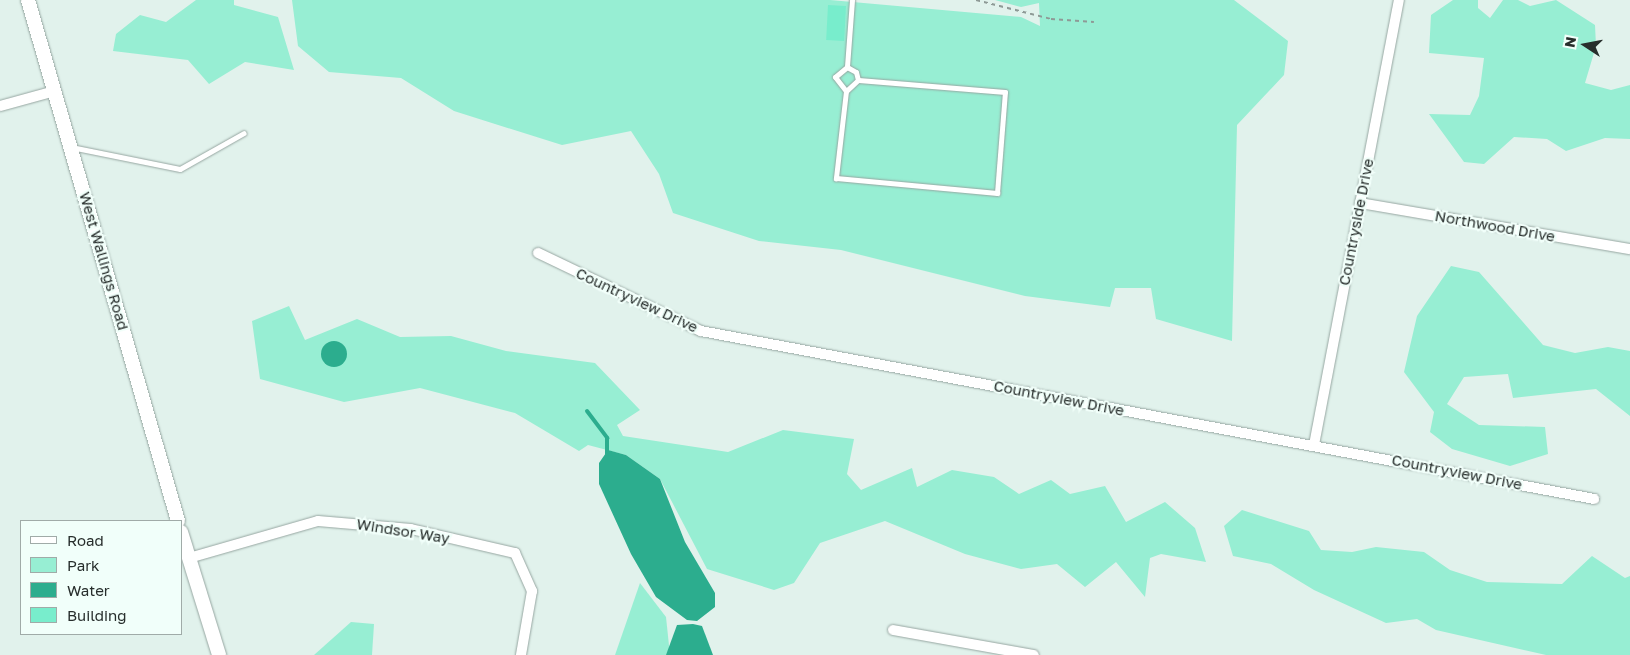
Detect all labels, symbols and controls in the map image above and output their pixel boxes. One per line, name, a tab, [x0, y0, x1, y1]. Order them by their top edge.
north arrow	[1560, 20, 1610, 70]
text: N	[1560, 35, 1579, 49]
street label: Countryside Drive	[1335, 157, 1377, 287]
street label: West Wallings Road	[76, 190, 132, 332]
street label: Northwood Drive	[1433, 207, 1557, 245]
street label: Countryview Drive	[573, 264, 701, 336]
street label: Countryview Drive	[992, 377, 1126, 419]
street label: Countryview Drive	[1390, 451, 1524, 493]
street label: Windsor Way	[355, 515, 451, 547]
legend	[20, 520, 182, 635]
text: Road	[67, 531, 104, 549]
text: Park	[67, 556, 99, 574]
text: Water	[67, 581, 110, 599]
text: Building	[67, 606, 127, 624]

